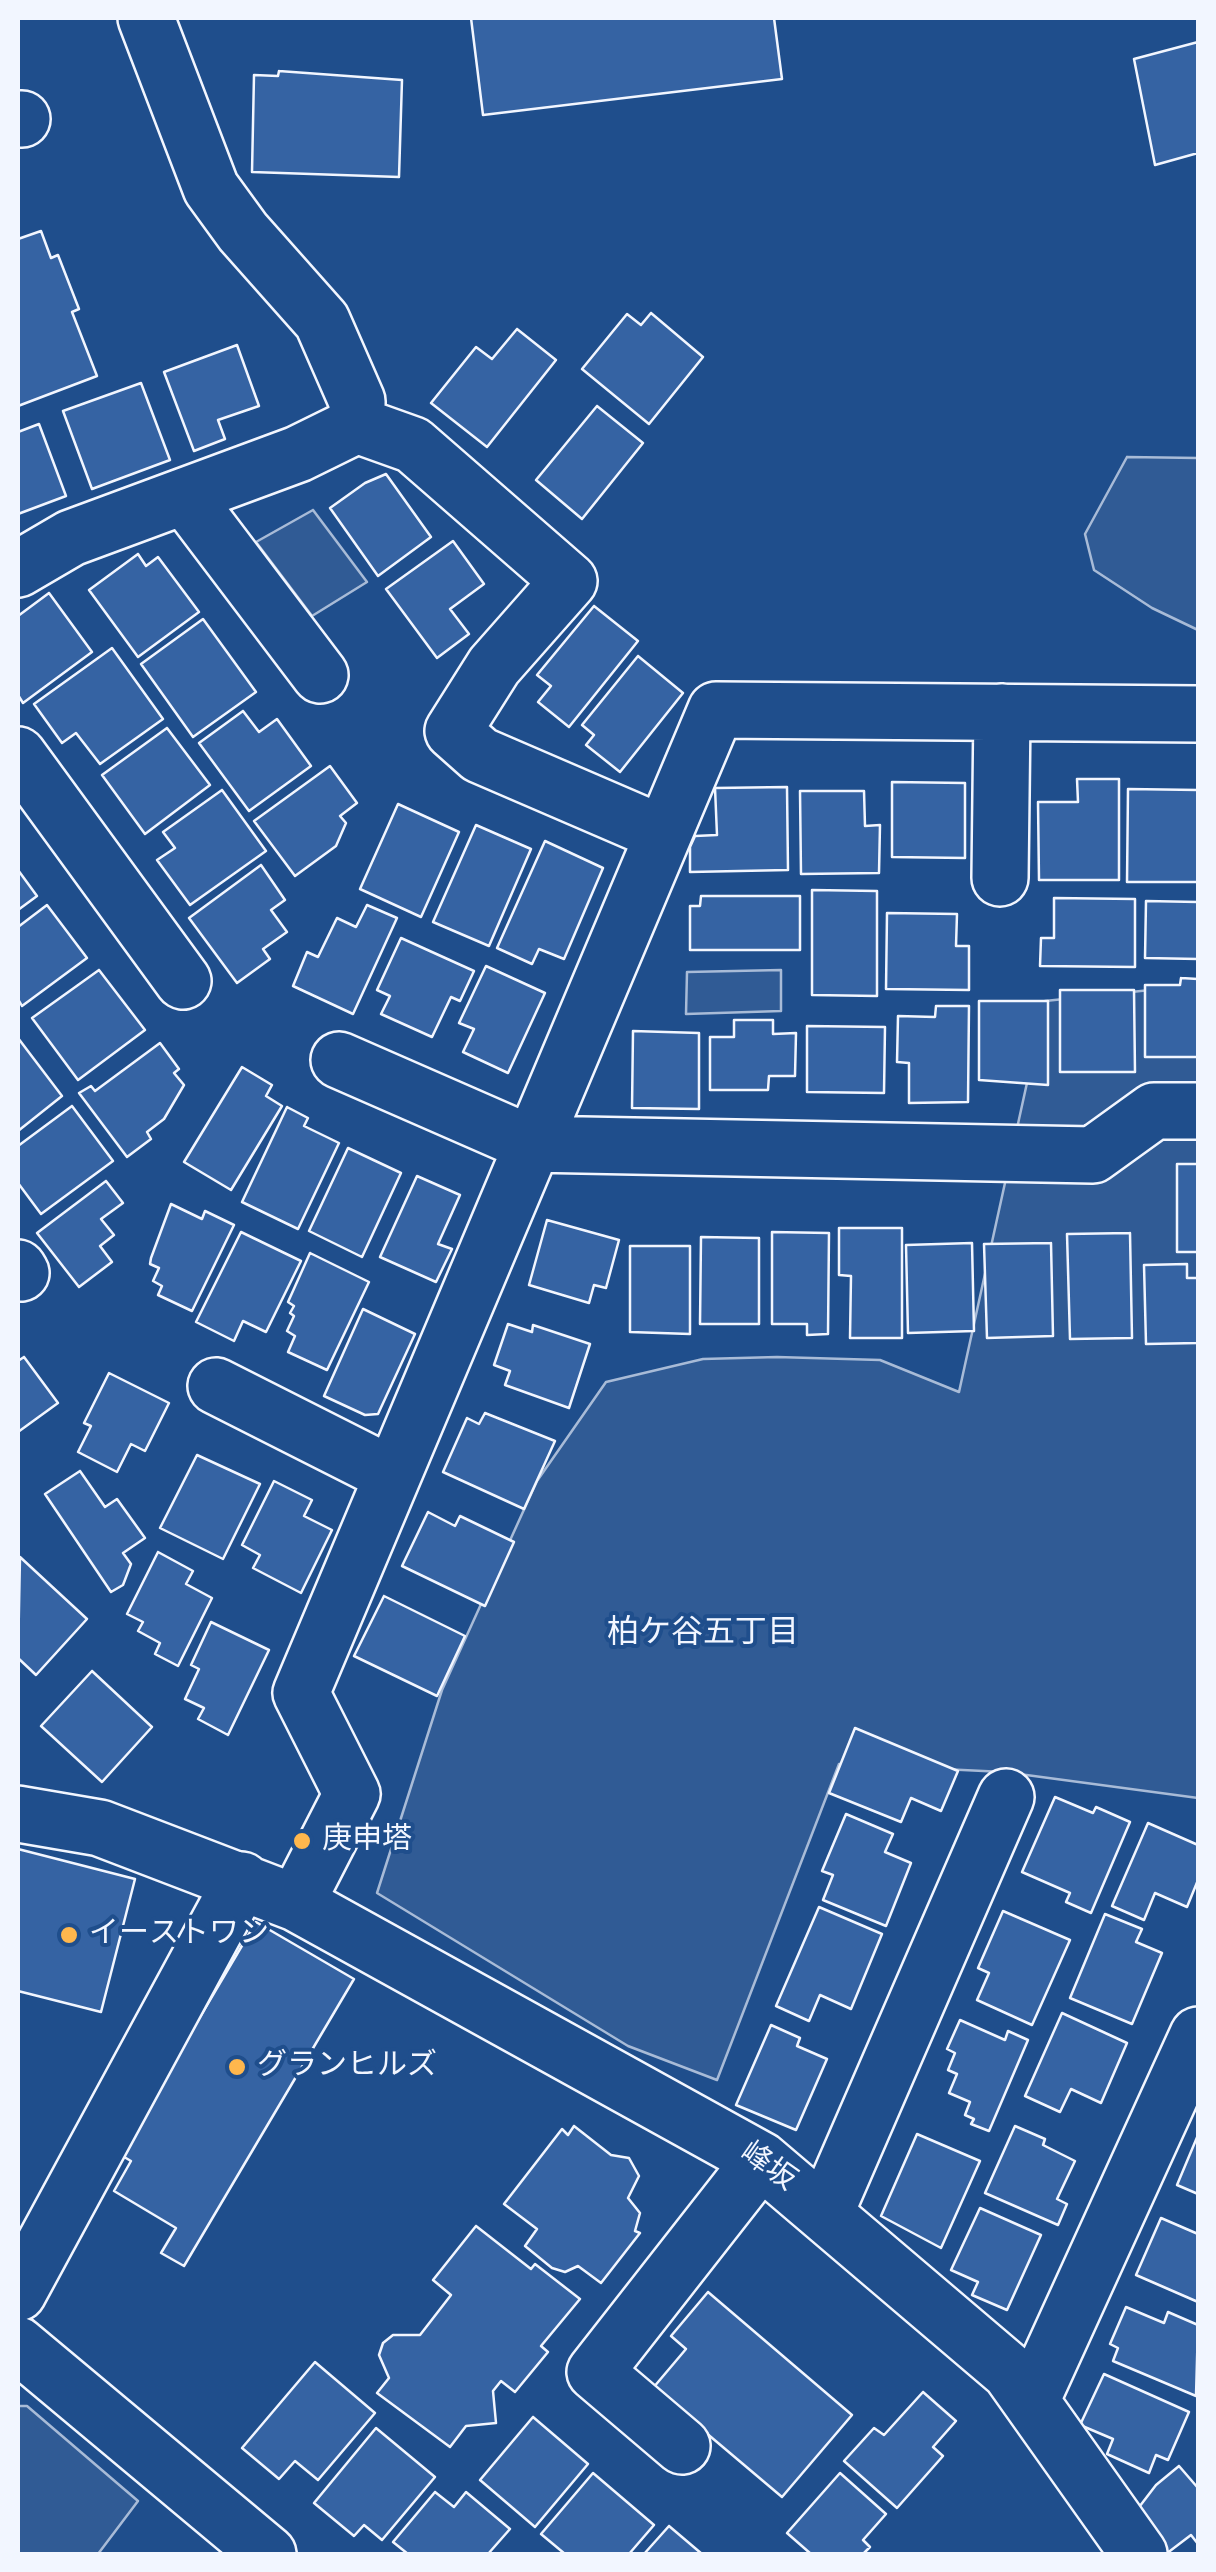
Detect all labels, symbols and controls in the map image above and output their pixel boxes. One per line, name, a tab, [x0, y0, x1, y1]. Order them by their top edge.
district label: 柏ケ谷五丁目	[607, 1616, 799, 1654]
place label: 庚申塔	[322, 1823, 412, 1859]
marker: 庚申塔	[291, 1830, 313, 1852]
place label: イーストワン	[89, 1917, 269, 1953]
marker: イーストワン	[58, 1924, 80, 1946]
place label: グランヒルズ	[257, 2049, 437, 2085]
marker: グランヒルズ	[226, 2056, 248, 2078]
street label: 峰坂	[732, 2136, 802, 2200]

